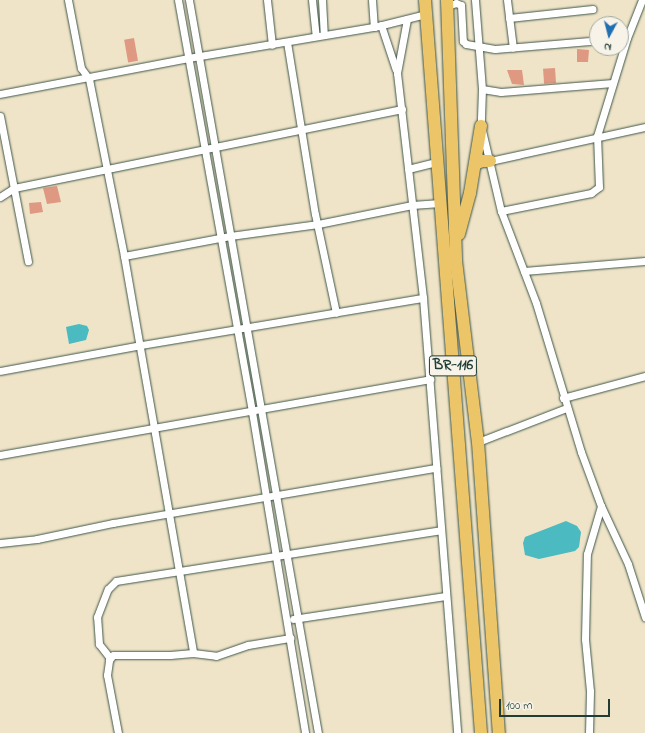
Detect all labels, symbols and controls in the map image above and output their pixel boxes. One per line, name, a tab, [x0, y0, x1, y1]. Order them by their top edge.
north arrow	[589, 16, 629, 56]
text: N	[603, 39, 612, 55]
road number: BR-116	[428, 353, 478, 379]
scale bar	[501, 691, 612, 717]
text: 100 m	[506, 697, 533, 715]

